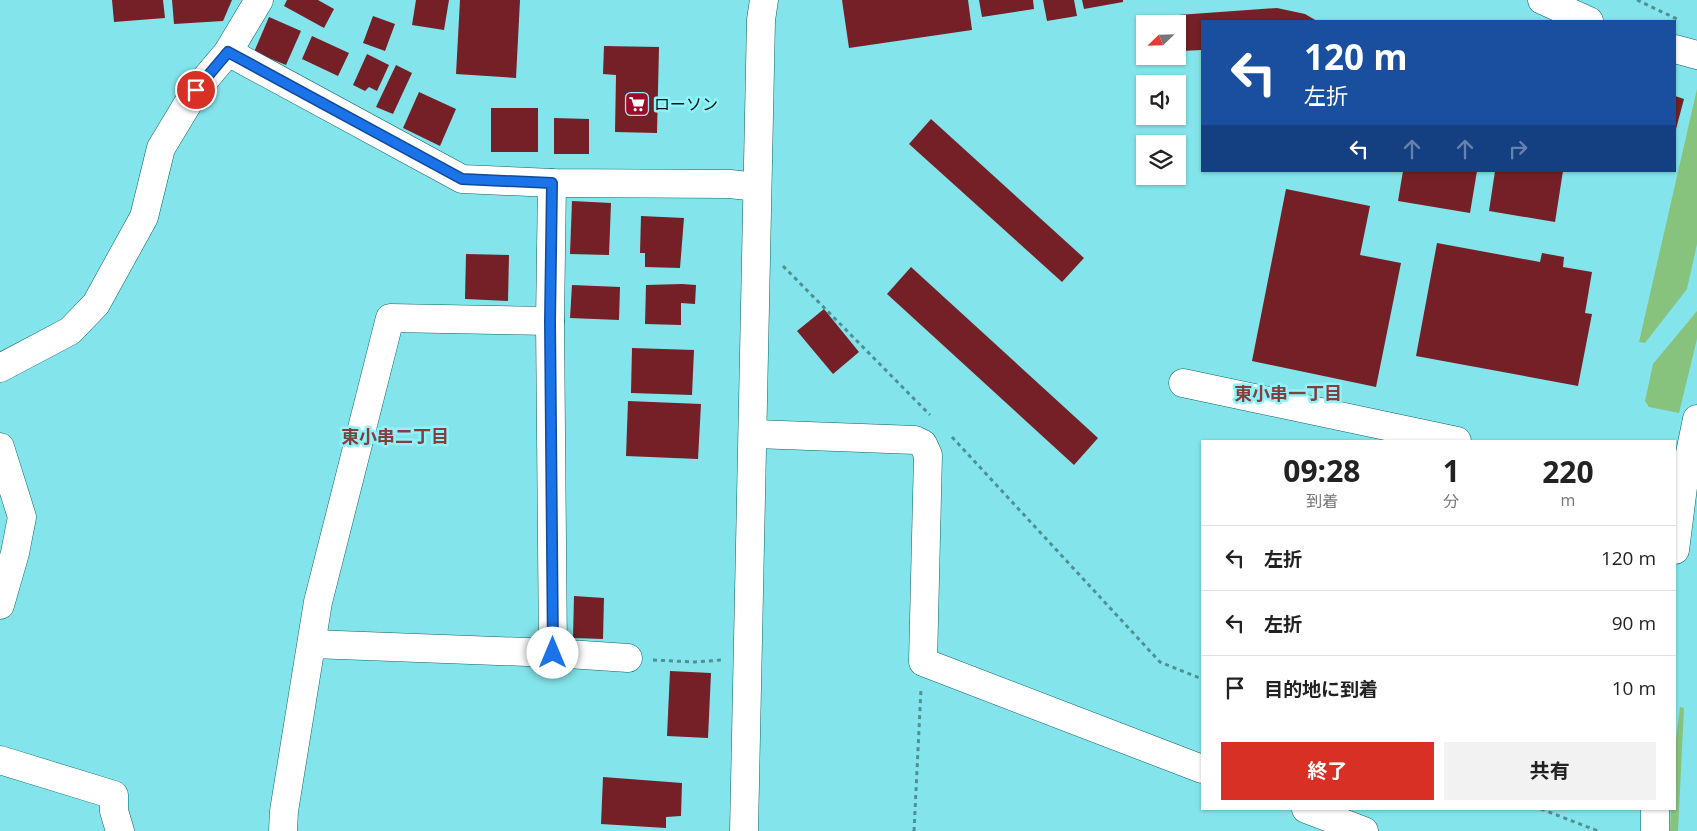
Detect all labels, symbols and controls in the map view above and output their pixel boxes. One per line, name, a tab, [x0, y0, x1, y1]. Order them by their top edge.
north arrow	[1136, 15, 1186, 65]
map controls	[1136, 15, 1186, 185]
text: 120 m	[1304, 33, 1408, 80]
icon: left	[1221, 40, 1286, 105]
pin	[175, 69, 217, 111]
button: sound	[1136, 75, 1186, 125]
icon: arrive	[182, 76, 210, 104]
text: 左折	[1304, 80, 1348, 110]
supermarket icon: ローソン	[624, 91, 650, 117]
place label: ローソン	[654, 93, 718, 115]
button: layers	[1136, 135, 1186, 185]
icon: left	[1345, 135, 1373, 163]
icon: ahead	[1398, 135, 1426, 163]
icon: ahead	[1451, 135, 1479, 163]
icon: right	[1504, 135, 1532, 163]
district label: 東小串一丁目	[1234, 381, 1342, 405]
district label: 東小串二丁目	[341, 424, 449, 448]
text: 09:28	[1283, 450, 1360, 491]
text: 1	[1443, 450, 1460, 491]
text: 220	[1542, 451, 1594, 492]
text: m	[1561, 489, 1575, 511]
text: 到着	[1306, 490, 1338, 512]
text: 分	[1443, 490, 1459, 512]
icon: left	[1221, 544, 1249, 572]
text: 120 m	[1601, 545, 1656, 571]
text: 左折	[1264, 546, 1302, 572]
icon: left	[1221, 609, 1249, 637]
text: 90 m	[1612, 610, 1656, 636]
text: 左折	[1264, 611, 1302, 637]
position arrow	[526, 626, 578, 678]
icon: arrive	[1221, 674, 1249, 702]
text: 10 m	[1612, 675, 1656, 701]
text: 目的地に到着	[1264, 676, 1378, 702]
button: 終了	[1221, 742, 1434, 800]
button: 共有	[1444, 742, 1656, 800]

